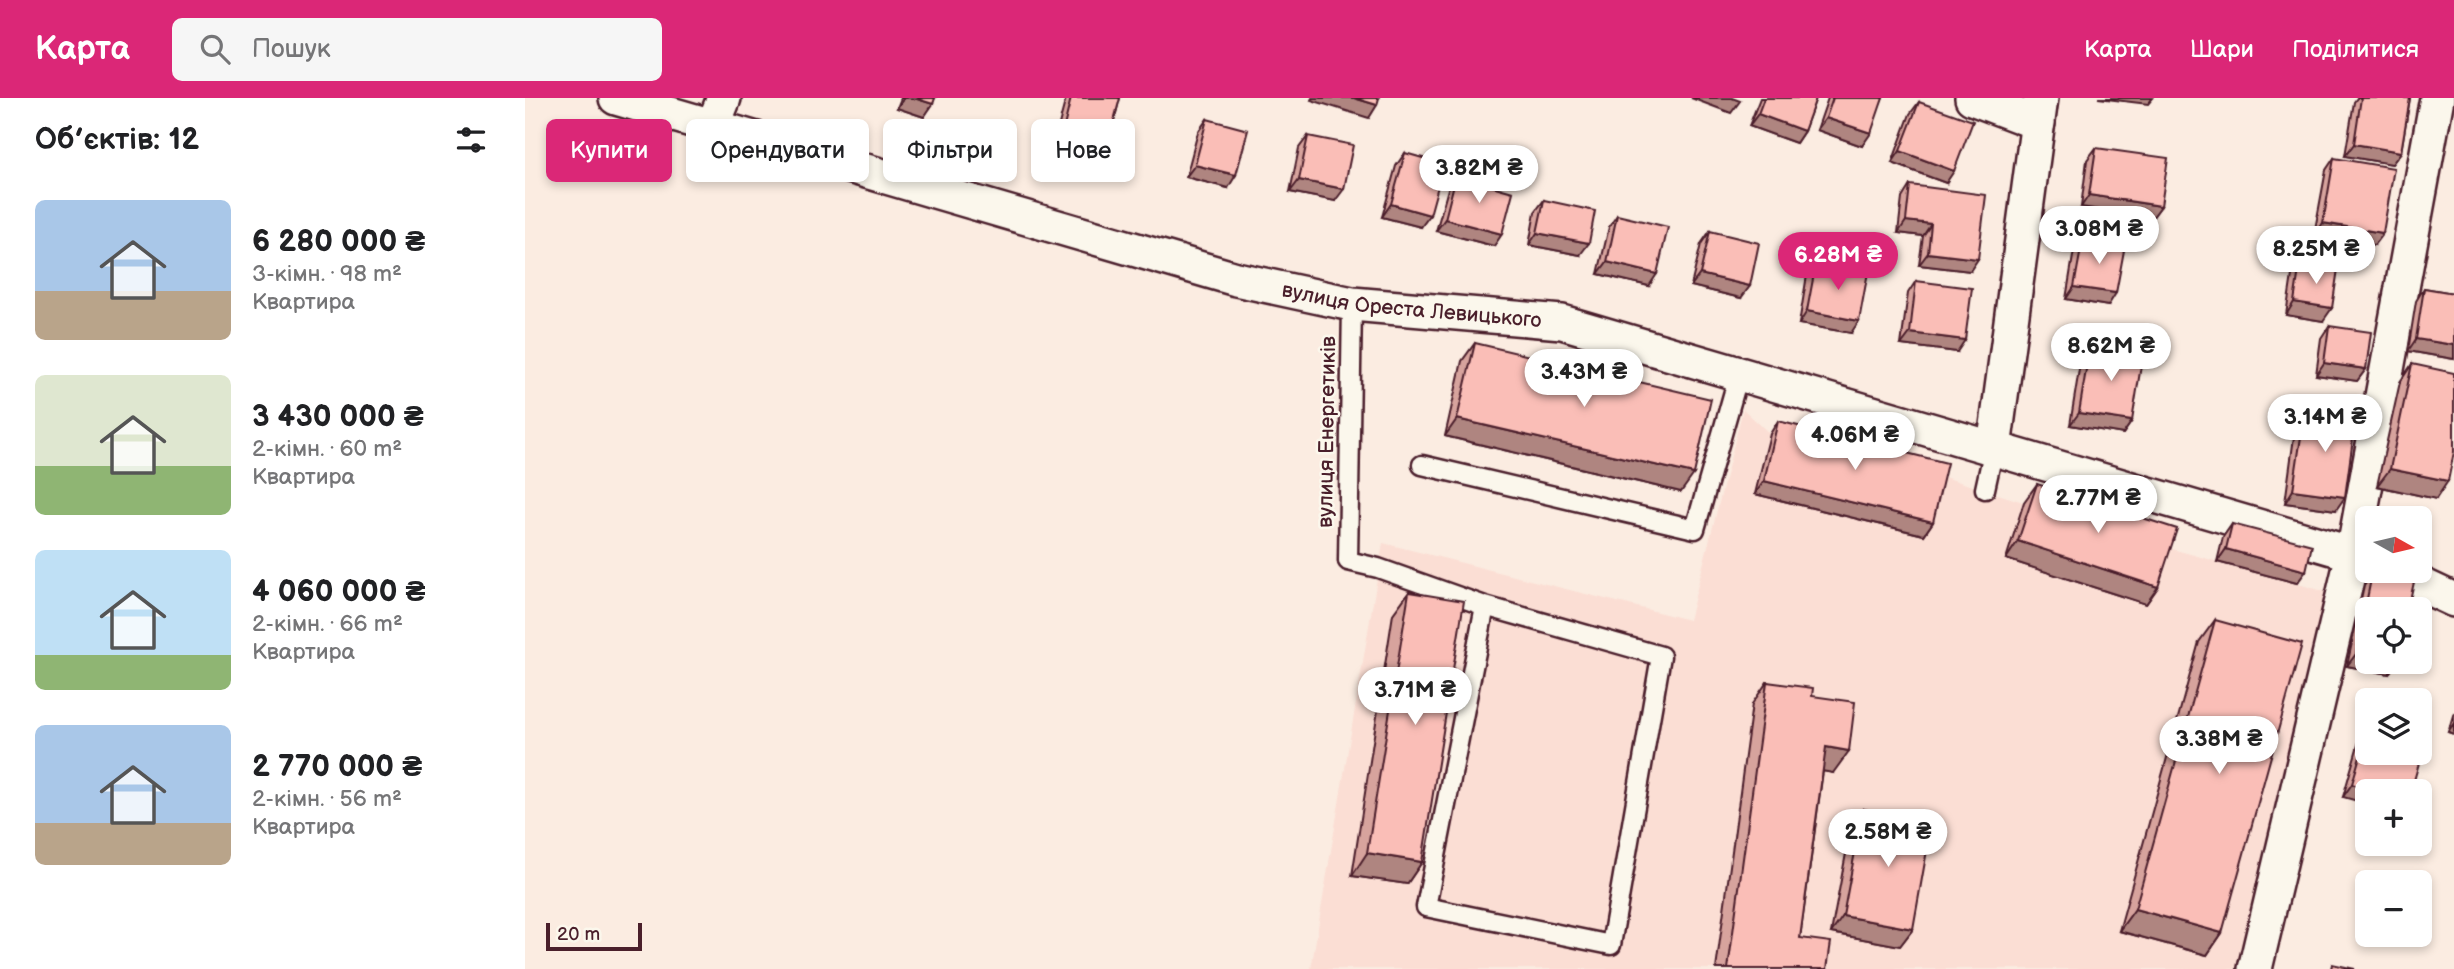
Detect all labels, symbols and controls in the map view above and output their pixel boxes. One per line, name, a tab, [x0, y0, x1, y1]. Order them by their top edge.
search box	[172, 18, 662, 81]
text: Карта	[35, 29, 130, 69]
icon: search	[196, 30, 234, 68]
text: Пошук	[252, 34, 331, 65]
text: Карта	[2084, 35, 2152, 64]
text: Шари	[2190, 35, 2254, 64]
text: Поділитися	[2292, 35, 2419, 64]
chip: Купити	[546, 119, 672, 182]
chip: Орендувати	[686, 119, 869, 182]
chip: Фільтри	[883, 119, 1017, 182]
chip: Нове	[1031, 119, 1135, 182]
icon: filters	[452, 121, 490, 159]
text: Об’єктів: 12	[35, 122, 199, 158]
pin: 3.82M ₴	[1414, 146, 1544, 205]
text: 3.82M ₴	[1435, 154, 1523, 182]
pin: 3.08M ₴	[2034, 206, 2164, 266]
text: 3.08M ₴	[2055, 215, 2143, 243]
text: 6 280 000 ₴	[252, 224, 425, 260]
pin: 8.25M ₴	[2251, 226, 2381, 286]
icon: home	[91, 228, 175, 312]
pin: 6.28M ₴	[1773, 232, 1903, 292]
text: 8.25M ₴	[2272, 235, 2360, 263]
text: 6.28M ₴	[1794, 241, 1882, 269]
text: 3-кімн. · 98 m²	[252, 260, 402, 288]
street label: вулиця Ореста Левицького	[1280, 277, 1543, 333]
text: Квартира	[252, 288, 355, 316]
pin: 8.62M ₴	[2046, 324, 2176, 383]
text: 8.62M ₴	[2067, 332, 2155, 360]
street label: вулиця Енергетиків	[1313, 336, 1341, 528]
pin: 3.43M ₴	[1519, 350, 1649, 409]
text: 3.43M ₴	[1541, 358, 1627, 386]
pin: 3.14M ₴	[2260, 394, 2390, 454]
text: 3 430 000 ₴	[252, 399, 424, 435]
icon: home	[91, 403, 175, 487]
text: 3.14M ₴	[2283, 403, 2367, 431]
pin: 4.06M ₴	[1790, 412, 1920, 472]
text: 4.06M ₴	[1811, 421, 1899, 449]
text: 2-кімн. · 60 m²	[252, 435, 402, 463]
text: Квартира	[252, 463, 355, 491]
pin: 2.77M ₴	[2033, 476, 2163, 535]
text: 2.77M ₴	[2055, 484, 2141, 512]
north arrow	[2355, 506, 2433, 583]
map controls	[2355, 506, 2432, 947]
text: 4 060 000 ₴	[252, 574, 426, 610]
icon: home	[91, 578, 175, 662]
button: locate	[2355, 597, 2432, 674]
text: 2-кімн. · 66 m²	[252, 610, 403, 638]
text: Квартира	[252, 638, 355, 666]
pin: 3.71M ₴	[1350, 668, 1480, 727]
text: 3.71M ₴	[1374, 676, 1456, 704]
button: layers	[2355, 688, 2432, 765]
pin: 3.38M ₴	[2154, 716, 2284, 776]
text: 3.38M ₴	[2175, 725, 2263, 753]
text: 2 770 000 ₴	[252, 749, 422, 785]
icon: home	[91, 753, 175, 837]
button: +	[2355, 779, 2432, 856]
text: 2-кімн. · 56 m²	[252, 785, 402, 813]
pin: 2.58M ₴	[1823, 810, 1953, 869]
text: Квартира	[252, 813, 355, 841]
text: 2.58M ₴	[1844, 818, 1932, 846]
button: −	[2355, 870, 2432, 947]
scale bar	[546, 920, 642, 952]
text: 20 m	[557, 923, 600, 946]

